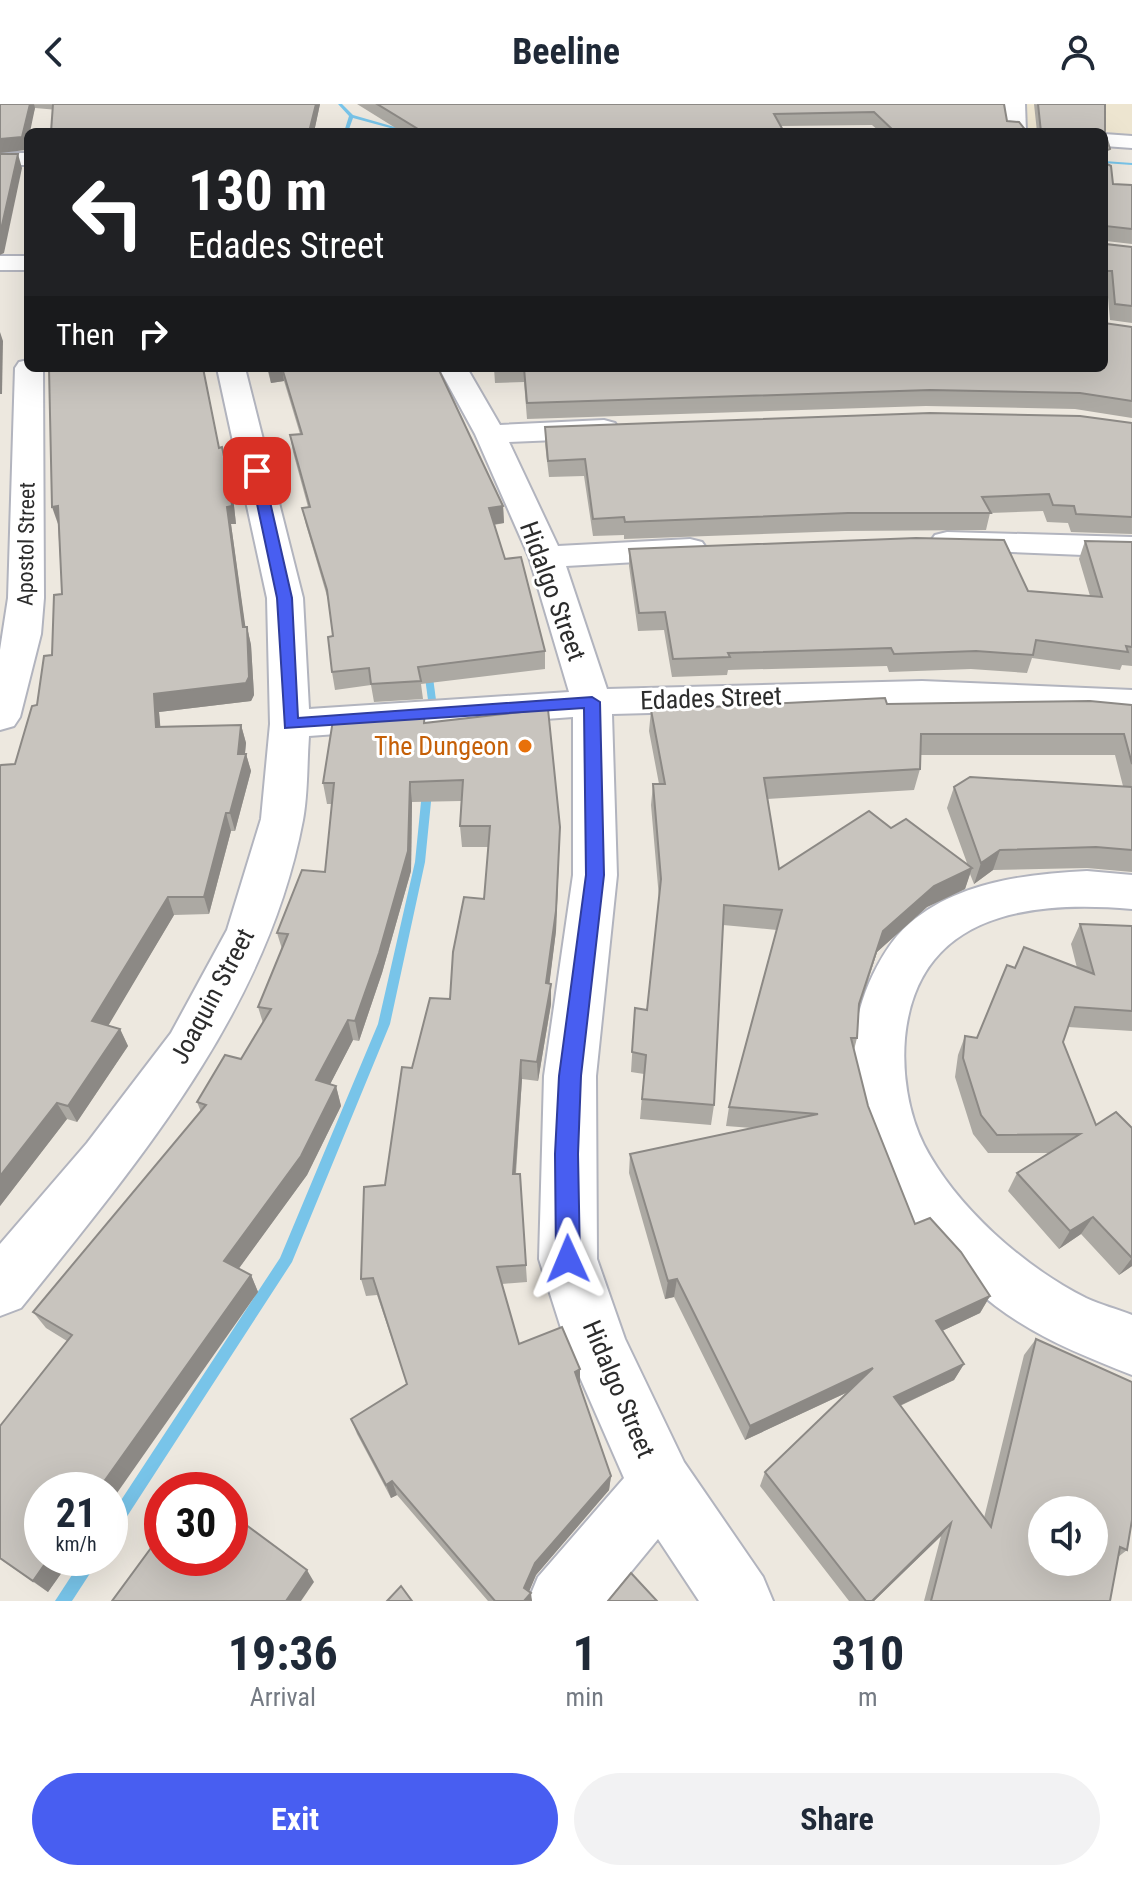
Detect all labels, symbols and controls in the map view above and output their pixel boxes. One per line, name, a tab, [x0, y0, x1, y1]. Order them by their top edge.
icon: back	[32, 30, 76, 74]
icon: person	[1056, 30, 1100, 74]
text: Beeline	[512, 31, 620, 73]
text: 130 m	[188, 158, 327, 224]
icon: left	[56, 160, 160, 264]
text: Edades Street	[188, 225, 384, 267]
icon: right	[131, 312, 175, 356]
text: Then	[56, 317, 115, 352]
pin	[223, 437, 291, 505]
icon: arrive	[235, 449, 279, 493]
street label: Apostol Street	[12, 482, 40, 606]
street label: Hidalgo Street	[514, 517, 592, 665]
street label: Edades Street	[640, 681, 782, 715]
place label: The Dungeon	[374, 731, 509, 761]
marker: The Dungeon	[516, 737, 534, 755]
street label: Joaquin Street	[164, 923, 260, 1069]
position arrow	[526, 1217, 610, 1301]
street label: Hidalgo Street	[577, 1316, 661, 1462]
speed limit sign: 30	[144, 1472, 248, 1576]
text: 21	[56, 1490, 96, 1537]
map controls	[1028, 1496, 1108, 1576]
button: sound	[1028, 1496, 1108, 1576]
text: km/h	[55, 1532, 97, 1556]
text: 19:36	[228, 1625, 338, 1682]
text: 1	[573, 1625, 597, 1682]
text: 310	[831, 1625, 904, 1682]
text: Arrival	[250, 1682, 316, 1712]
text: min	[566, 1682, 604, 1712]
text: m	[858, 1682, 878, 1712]
button: Exit	[32, 1773, 558, 1865]
button: Share	[574, 1773, 1100, 1865]

